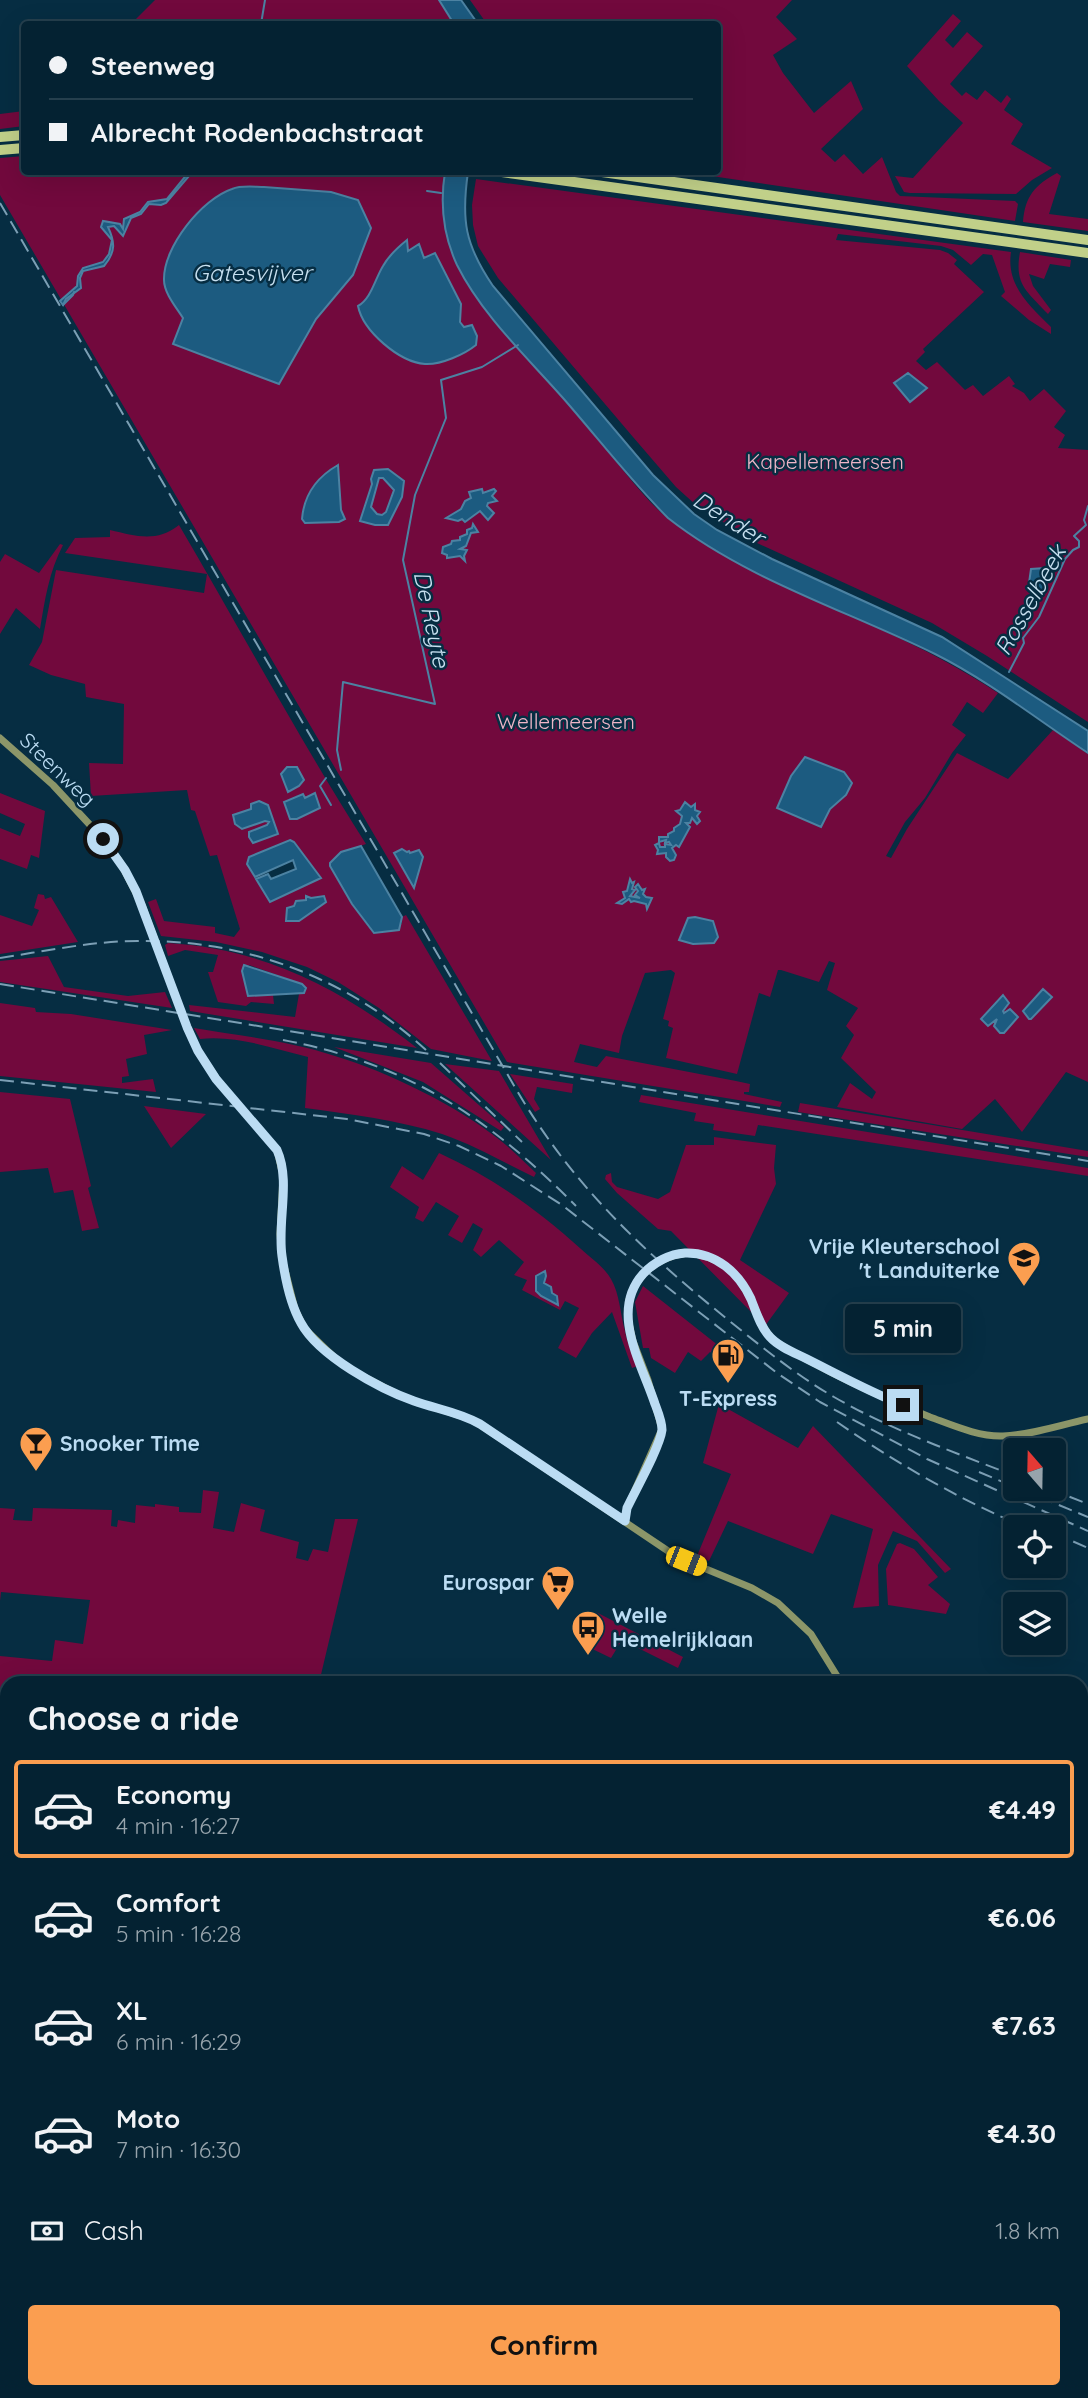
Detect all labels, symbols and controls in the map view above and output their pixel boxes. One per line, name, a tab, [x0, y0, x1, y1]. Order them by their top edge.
text: Steenweg	[91, 49, 215, 82]
text: Albrecht Rodenbachstraat	[91, 116, 424, 149]
water label: Gatesvijver	[193, 258, 315, 287]
park label: Kapellemeersen	[746, 448, 904, 474]
water label: Dender	[688, 485, 773, 553]
water label: Rosselbeek	[988, 538, 1073, 660]
water label: De Reyte	[408, 568, 457, 671]
park label: Wellemeersen	[497, 708, 635, 734]
street label: Steenweg	[15, 727, 101, 811]
route start	[87, 823, 119, 855]
place label: Vrije Kleuterschool 't Landuiterke	[809, 1233, 1000, 1283]
school or university icon: Vrije Kleuterschool 't Landuiterke	[1005, 1239, 1043, 1288]
callout: 5 min	[845, 1304, 961, 1352]
text: 5 min	[873, 1314, 933, 1343]
fuel station icon: T-Express	[709, 1336, 747, 1385]
place label: T-Express	[679, 1385, 777, 1411]
route end	[887, 1389, 919, 1421]
bar icon: Snooker Time	[17, 1424, 55, 1473]
place label: Snooker Time	[60, 1430, 200, 1456]
north arrow	[1003, 1438, 1066, 1502]
map controls	[1003, 1438, 1066, 1655]
button: locate	[1003, 1515, 1066, 1578]
car	[663, 1543, 710, 1579]
supermarket icon: Eurospar	[539, 1563, 577, 1612]
place label: Eurospar	[443, 1569, 534, 1595]
button: layers	[1003, 1592, 1066, 1655]
place label: Welle Hemelrijklaan	[612, 1602, 753, 1652]
bus stop icon: Welle Hemelrijklaan	[569, 1608, 607, 1657]
text: Choose a ride	[28, 1698, 240, 1738]
icon: car	[32, 1778, 95, 1841]
text: Economy	[116, 1778, 231, 1811]
text: €4.49	[989, 1793, 1056, 1826]
text: 4 min · 16:27	[116, 1811, 240, 1840]
icon: car	[32, 1886, 95, 1949]
text: Comfort	[116, 1886, 221, 1919]
text: €6.06	[989, 1901, 1056, 1934]
text: 5 min · 16:28	[116, 1919, 241, 1948]
icon: car	[32, 1994, 95, 2057]
text: XL	[116, 1994, 148, 2027]
text: €7.63	[992, 2009, 1056, 2042]
text: 6 min · 16:29	[116, 2027, 242, 2056]
icon: car	[32, 2102, 95, 2165]
text: Moto	[116, 2102, 180, 2135]
text: €4.30	[988, 2117, 1056, 2150]
text: 7 min · 16:30	[116, 2135, 241, 2164]
icon: cash	[28, 2212, 66, 2250]
text: Cash	[84, 2214, 144, 2247]
text: 1.8 km	[995, 2216, 1060, 2245]
button: Confirm	[28, 2305, 1060, 2385]

